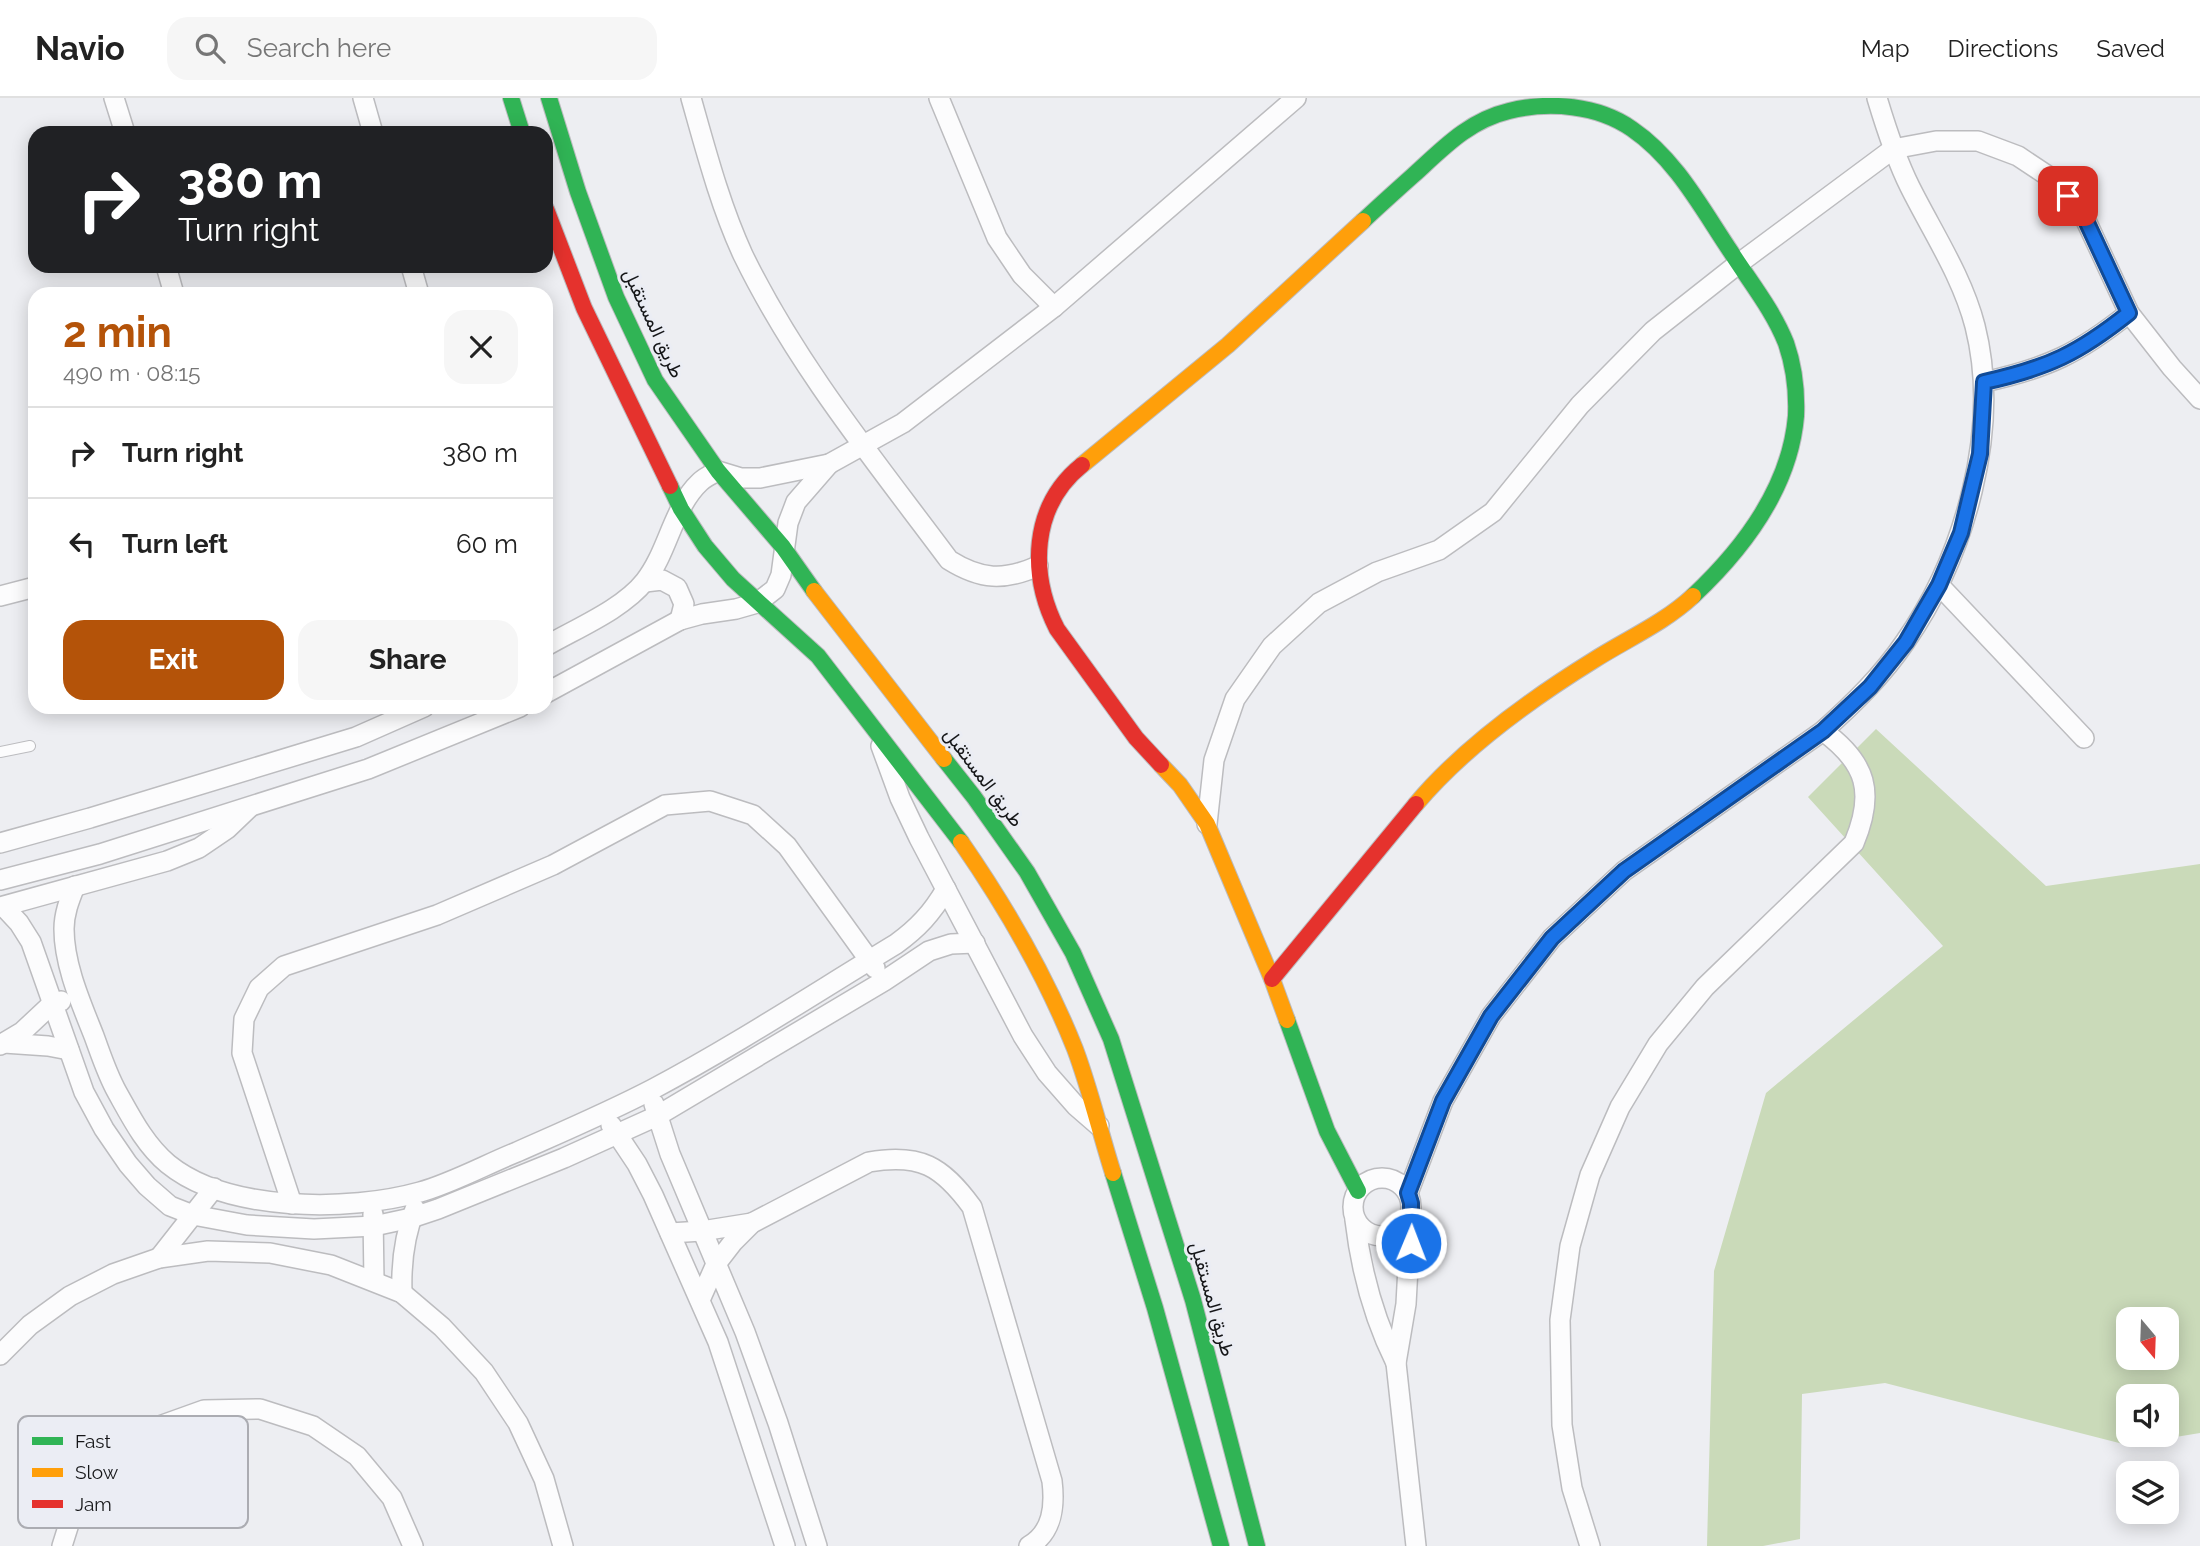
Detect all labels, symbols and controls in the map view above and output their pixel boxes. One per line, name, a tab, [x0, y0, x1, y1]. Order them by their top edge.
search box	[167, 17, 657, 80]
text: Navio	[35, 29, 125, 68]
icon: search	[191, 29, 229, 67]
text: Search here	[247, 33, 391, 63]
text: Map	[1861, 34, 1910, 63]
text: Directions	[1948, 34, 2058, 63]
text: Saved	[2096, 34, 2165, 63]
text: 380 m	[178, 152, 322, 209]
icon: right	[63, 154, 154, 245]
pin	[2038, 166, 2098, 226]
icon: arrive	[2049, 177, 2087, 215]
text: Turn right	[178, 211, 319, 248]
street label: طريق المستقبل	[618, 265, 689, 382]
text: 2 min	[63, 308, 172, 357]
button: close	[444, 310, 518, 384]
text: 490 m · 08:15	[63, 359, 201, 386]
icon: right	[63, 434, 101, 472]
text: Turn right	[122, 438, 243, 468]
text: 380 m	[442, 438, 518, 468]
icon: left	[63, 525, 101, 563]
text: Turn left	[122, 529, 228, 559]
text: 60 m	[456, 529, 518, 559]
button: Exit	[63, 620, 284, 700]
button: Share	[298, 620, 518, 700]
street label: طريق المستقبل	[939, 723, 1028, 831]
position arrow	[1374, 1206, 1448, 1280]
street label: طريق المستقبل	[1185, 1239, 1240, 1359]
north arrow	[2116, 1307, 2179, 1370]
map controls	[2116, 1307, 2179, 1524]
button: sound	[2116, 1384, 2179, 1447]
legend	[18, 1416, 248, 1528]
text: Fast	[75, 1430, 111, 1452]
text: Slow	[75, 1461, 119, 1483]
button: layers	[2116, 1461, 2179, 1524]
text: Jam	[75, 1493, 112, 1515]

